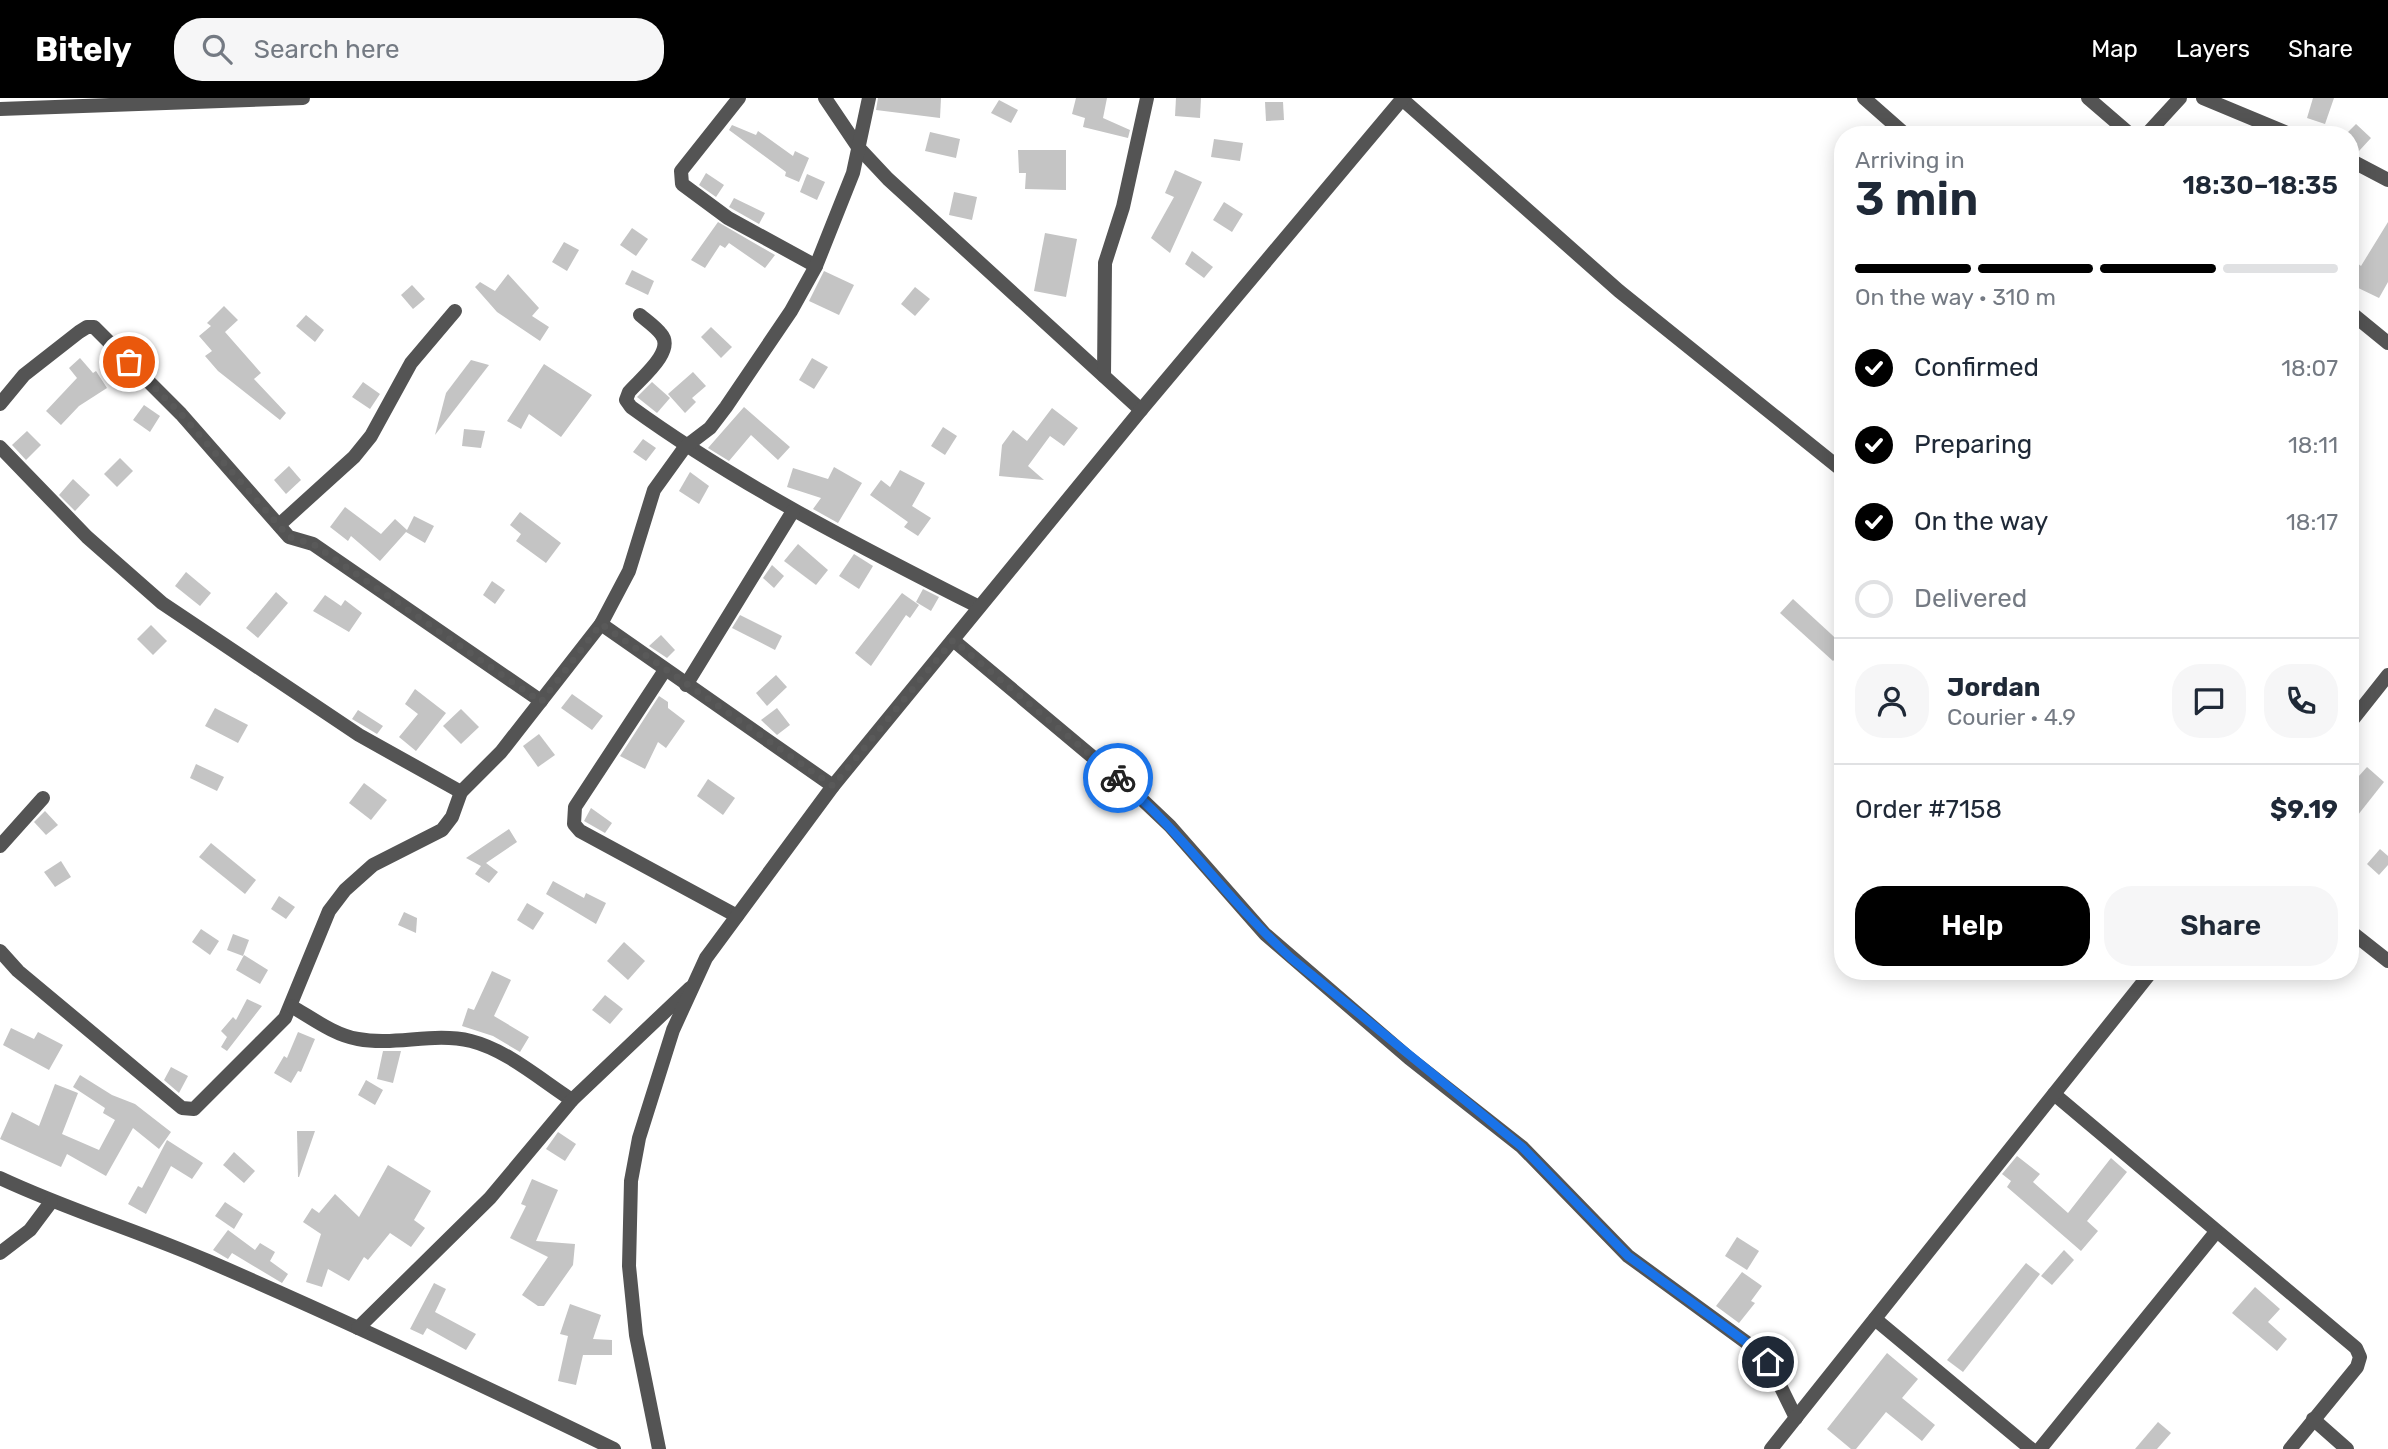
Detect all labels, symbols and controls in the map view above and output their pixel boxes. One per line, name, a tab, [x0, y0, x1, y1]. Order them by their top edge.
search box	[174, 18, 664, 81]
text: Bitely	[35, 30, 132, 69]
icon: search	[198, 30, 236, 68]
text: Search here	[254, 34, 400, 65]
text: Map	[2091, 35, 2138, 63]
text: Layers	[2176, 35, 2250, 63]
text: Share	[2288, 35, 2353, 63]
text: Arriving in	[1855, 146, 1965, 174]
text: 18:30–18:35	[2182, 170, 2338, 201]
text: 3 min	[1855, 172, 1978, 227]
text: On the way · 310 m	[1855, 283, 2056, 311]
pin	[99, 332, 159, 392]
icon: bag	[110, 343, 148, 381]
icon: check	[1855, 349, 1893, 387]
text: Confirmed	[1914, 352, 2039, 383]
text: 18:07	[2281, 354, 2338, 382]
icon: check	[1855, 426, 1893, 464]
text: Preparing	[1914, 429, 2032, 460]
text: 18:11	[2288, 431, 2338, 459]
icon: check	[1855, 503, 1893, 541]
text: On the way	[1914, 506, 2048, 537]
text: 18:17	[2286, 508, 2338, 536]
text: Delivered	[1914, 583, 2027, 614]
button: person	[1855, 664, 1929, 738]
button: chat	[2172, 664, 2246, 738]
button: phone	[2264, 664, 2338, 738]
text: Jordan	[1947, 672, 2040, 703]
text: Courier · 4.9	[1947, 703, 2076, 731]
courier	[1083, 743, 1153, 813]
icon: bike	[1099, 759, 1137, 797]
text: Order #7158	[1855, 794, 2002, 825]
text: $9.19	[2270, 794, 2338, 825]
button: Help	[1855, 886, 2090, 966]
button: Share	[2104, 886, 2338, 966]
pin	[1738, 1332, 1798, 1392]
icon: home	[1749, 1343, 1787, 1381]

